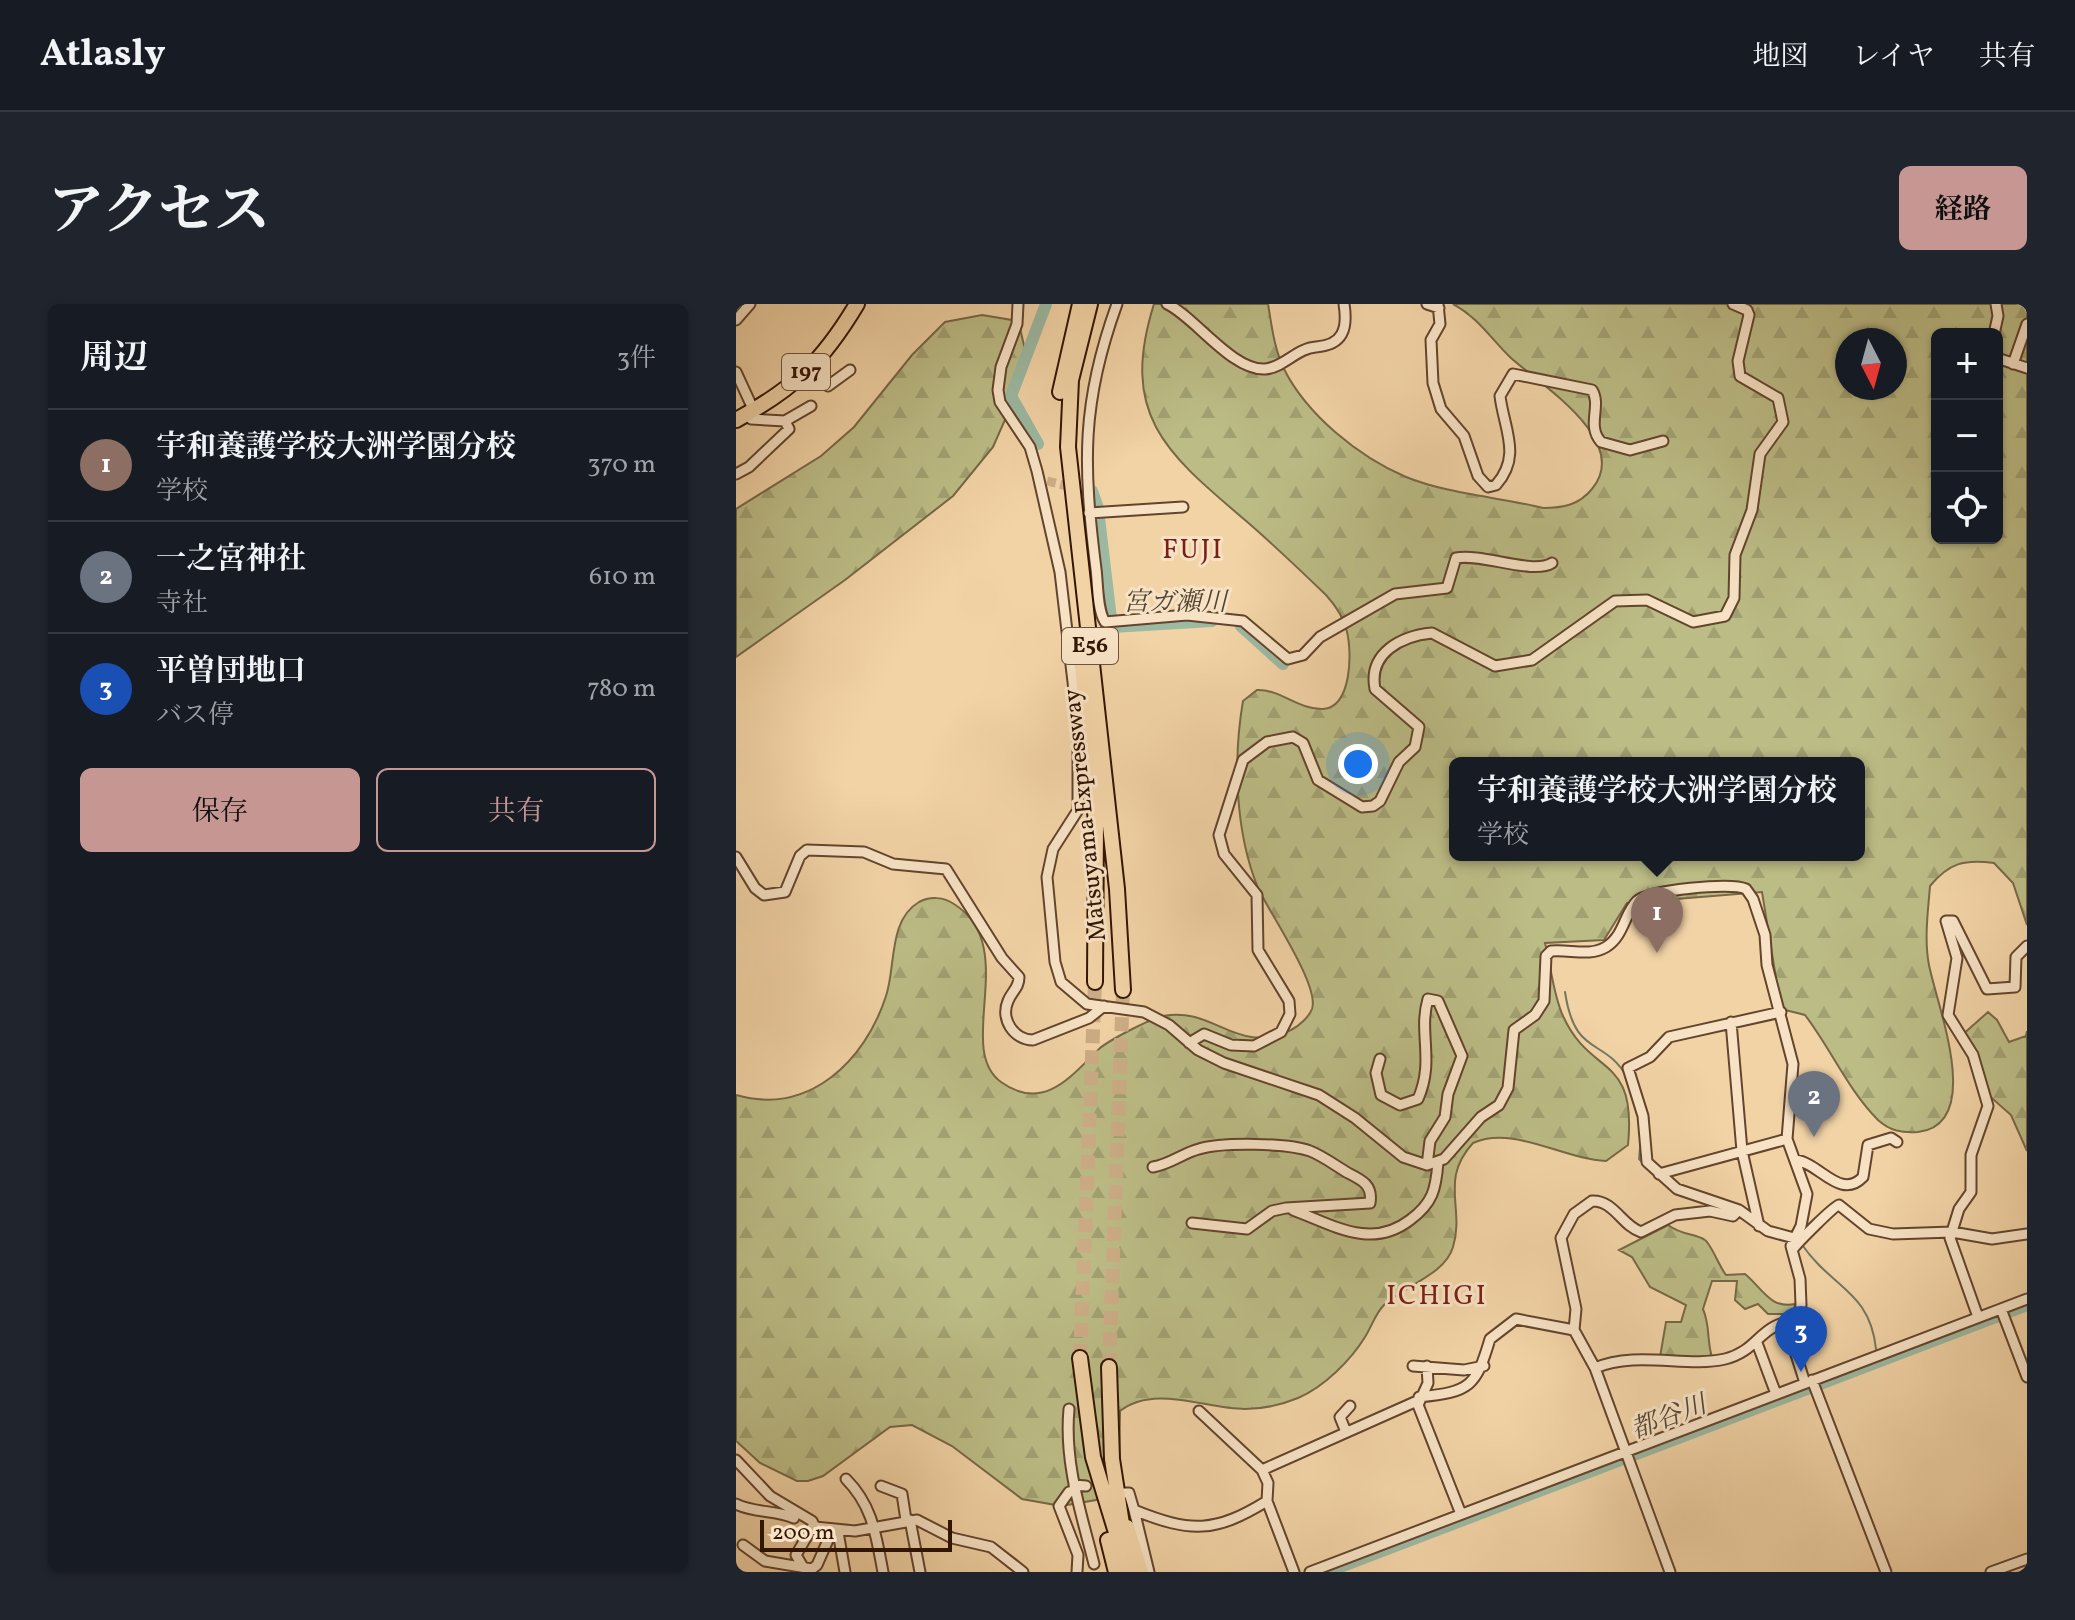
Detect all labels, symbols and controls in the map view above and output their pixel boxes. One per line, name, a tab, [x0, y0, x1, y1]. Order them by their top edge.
text: Atlasly	[40, 29, 166, 82]
text: 地図	[1752, 38, 1808, 77]
text: レイヤ	[1852, 38, 1935, 77]
text: 共有	[1979, 38, 2035, 77]
button: 経路	[1899, 166, 2027, 250]
text: アクセス	[48, 175, 270, 253]
north arrow	[1835, 328, 1907, 400]
map controls	[1931, 328, 2003, 544]
button: +	[1931, 328, 2003, 400]
text: 周辺	[80, 336, 148, 383]
text: 3件	[617, 341, 656, 377]
road number: 197	[782, 354, 830, 390]
button: −	[1931, 400, 2003, 472]
text: 宇和養護学校大洲学園分校	[156, 427, 516, 469]
text: 1	[101, 447, 111, 483]
text: 370 m	[587, 447, 656, 483]
button: locate	[1931, 472, 2003, 544]
text: 学校	[156, 474, 208, 510]
district label: FUJI	[1162, 531, 1224, 570]
text: 一之宮神社	[156, 539, 306, 581]
text: 2	[99, 559, 113, 595]
text: 610 m	[589, 559, 656, 595]
water label: 宮ガ瀬川	[1123, 585, 1230, 621]
text: 寺社	[156, 586, 208, 622]
road number: E56	[1062, 628, 1118, 664]
text: 平曽団地口	[156, 651, 306, 693]
text: 3	[99, 671, 113, 707]
text: 780 m	[587, 671, 656, 707]
street label: Matsuyama Expressway	[1056, 687, 1116, 943]
text: バス停	[156, 698, 234, 734]
your location	[1338, 744, 1378, 784]
popup	[1449, 757, 1865, 861]
button: 保存	[80, 768, 360, 852]
button: 共有	[376, 768, 656, 852]
text: 宇和養護学校大洲学園分校	[1477, 771, 1837, 813]
text: 学校	[1477, 818, 1529, 854]
pin: 1	[1631, 887, 1683, 953]
pin: 2	[1788, 1071, 1840, 1137]
district label: ICHIGI	[1386, 1277, 1488, 1316]
pin: 3	[1775, 1306, 1827, 1372]
water label: 都谷川	[1626, 1386, 1715, 1449]
scale bar	[760, 1516, 952, 1552]
text: 200 m	[772, 1518, 834, 1549]

